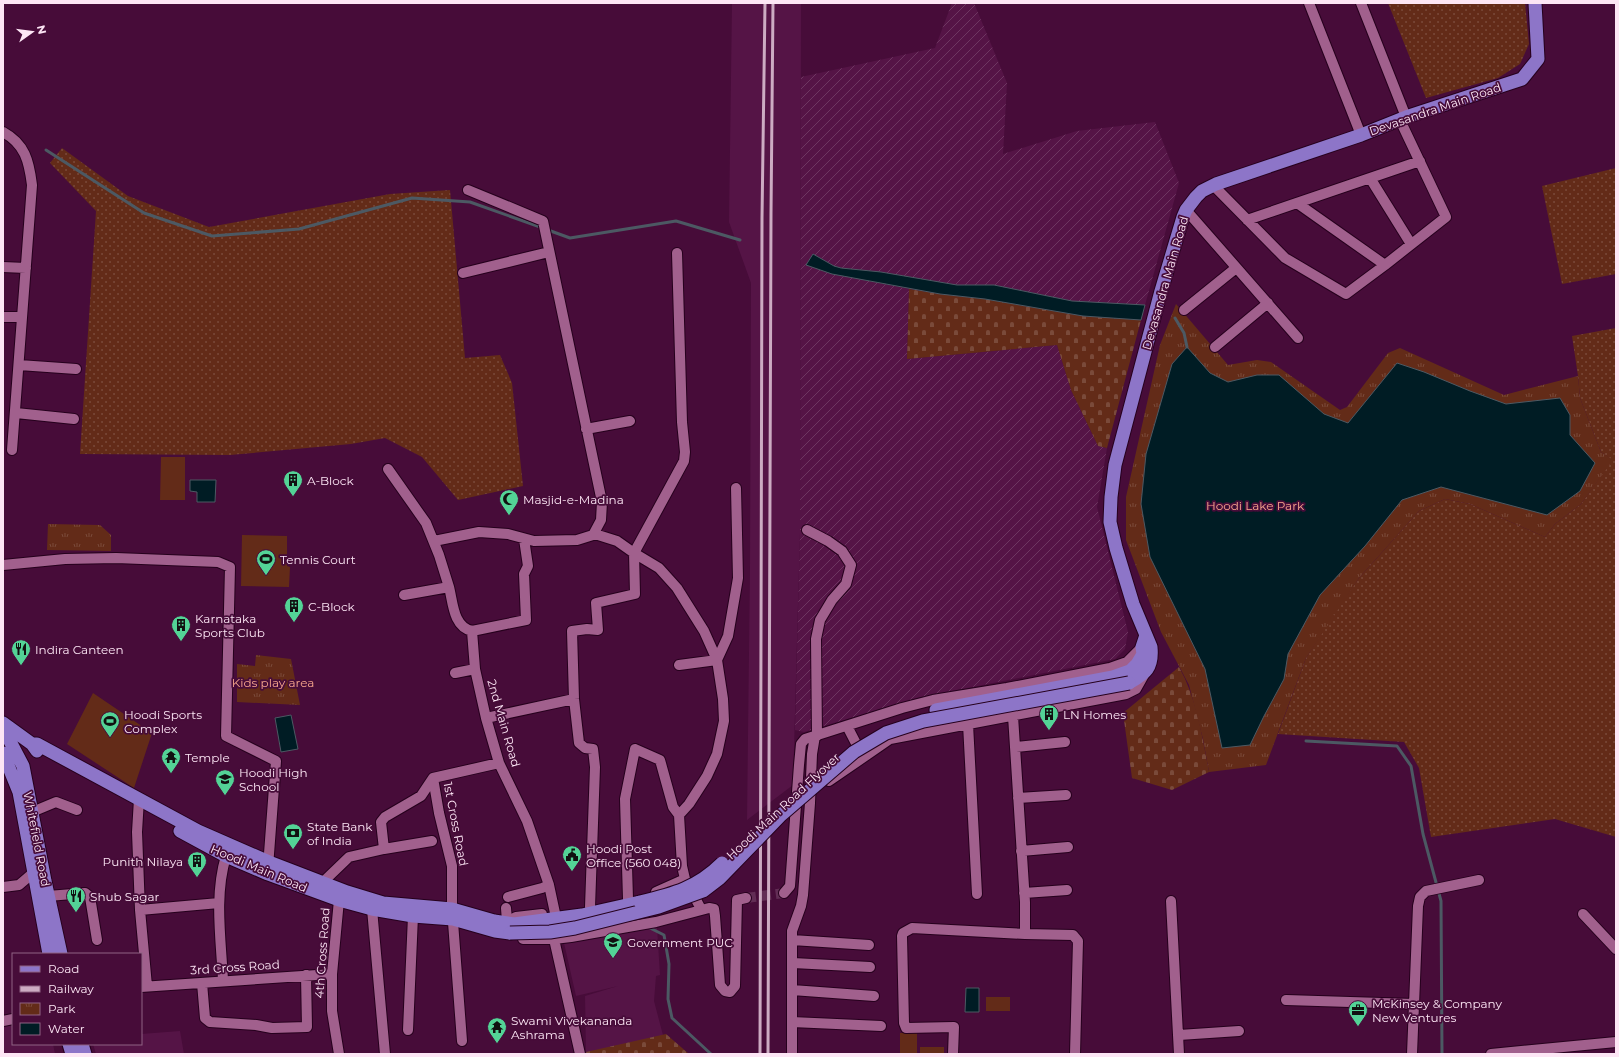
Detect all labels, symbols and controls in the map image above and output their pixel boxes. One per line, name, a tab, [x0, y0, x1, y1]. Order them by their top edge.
north arrow	[12, 12, 52, 52]
text: N	[34, 24, 50, 36]
street label: Devasandra Main Road	[1367, 79, 1503, 139]
street label: Devasandra Main Road	[1139, 214, 1191, 352]
building icon: A-Block	[282, 469, 304, 497]
place label: A-Block	[307, 473, 354, 488]
mosque icon: Masjid-e-Madina	[498, 488, 520, 516]
place label: Masjid-e-Madina	[523, 492, 624, 507]
park label: Hoodi Lake Park	[1206, 498, 1305, 513]
sports icon: Tennis Court	[255, 548, 277, 576]
place label: Tennis Court	[280, 552, 356, 567]
building icon: C-Block	[283, 595, 305, 623]
place label: C-Block	[308, 599, 356, 614]
place label: Karnataka Sports Club	[195, 611, 265, 640]
building icon: Karnataka Sports Club	[170, 614, 192, 642]
restaurant icon: Indira Canteen	[10, 638, 32, 666]
place label: Indira Canteen	[35, 642, 124, 657]
park label: Kids play area	[232, 675, 314, 690]
street label: 2nd Main Road	[484, 677, 524, 769]
building icon: LN Homes	[1038, 703, 1060, 731]
place label: Hoodi Sports Complex	[124, 707, 202, 736]
place label: LN Homes	[1063, 707, 1126, 722]
sports icon: Hoodi Sports Complex	[99, 710, 121, 738]
temple icon: Temple	[160, 746, 182, 774]
street label: Hoodi Main Road Flyover	[723, 749, 843, 863]
place label: Temple	[185, 750, 230, 765]
place label: Hoodi High School	[239, 765, 308, 794]
school or university icon: Hoodi High School	[214, 768, 236, 796]
street label: 1st Cross Road	[441, 781, 471, 867]
street label: Whitefield Road	[20, 790, 54, 888]
place label: State Bank of India	[307, 819, 373, 848]
bank icon: State Bank of India	[282, 822, 304, 850]
street label: Hoodi Main Road	[208, 841, 310, 895]
place label: Hoodi Post Office (560 048)	[586, 841, 681, 870]
public building icon: Hoodi Post Office (560 048)	[561, 844, 583, 872]
building icon: Punith Nilaya	[186, 850, 208, 878]
place label: Punith Nilaya	[103, 854, 183, 869]
restaurant icon: Shub Sagar	[65, 885, 87, 913]
place label: Shub Sagar	[90, 889, 160, 904]
street label: 4th Cross Road	[311, 907, 333, 999]
school or university icon: Government PUC	[602, 931, 624, 959]
place label: Government PUC	[627, 935, 733, 950]
legend	[12, 953, 142, 1045]
street label: 3rd Cross Road	[190, 956, 280, 978]
text: Road	[48, 961, 79, 976]
text: Railway	[48, 981, 94, 996]
place label: McKinsey & Company New Ventures	[1372, 996, 1502, 1025]
office icon: McKinsey & Company New Ventures	[1347, 999, 1369, 1027]
text: Park	[48, 1001, 76, 1016]
place label: Swami Vivekananda Ashrama	[511, 1013, 632, 1042]
temple icon: Swami Vivekananda Ashrama	[486, 1016, 508, 1044]
text: Water	[48, 1021, 85, 1036]

